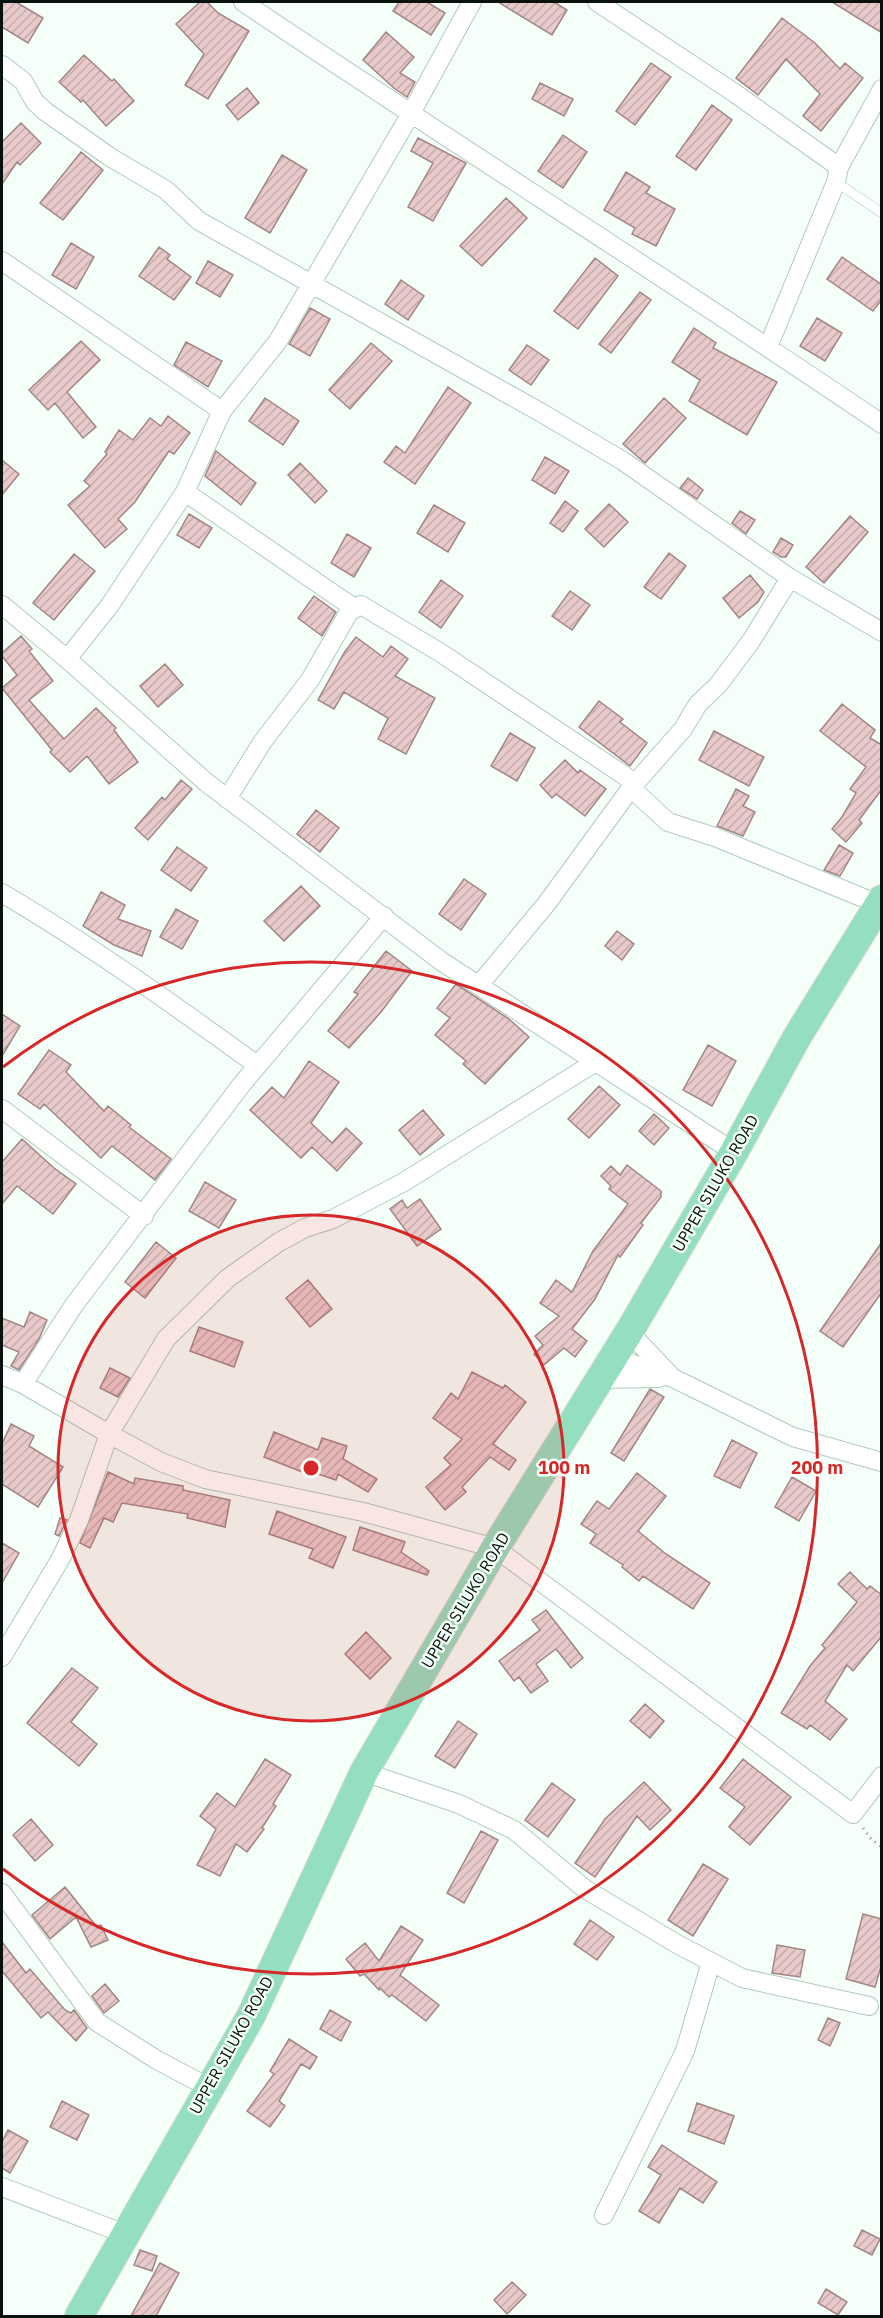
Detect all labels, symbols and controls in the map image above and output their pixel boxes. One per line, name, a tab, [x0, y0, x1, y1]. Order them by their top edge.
street label: UPPER SILUKO ROAD	[668, 1111, 762, 1255]
text: 100 m	[538, 1456, 590, 1479]
text: 200 m	[791, 1456, 843, 1479]
centre of rings	[301, 1458, 321, 1478]
street label: UPPER SILUKO ROAD	[417, 1529, 513, 1671]
street label: UPPER SILUKO ROAD	[185, 1972, 277, 2118]

